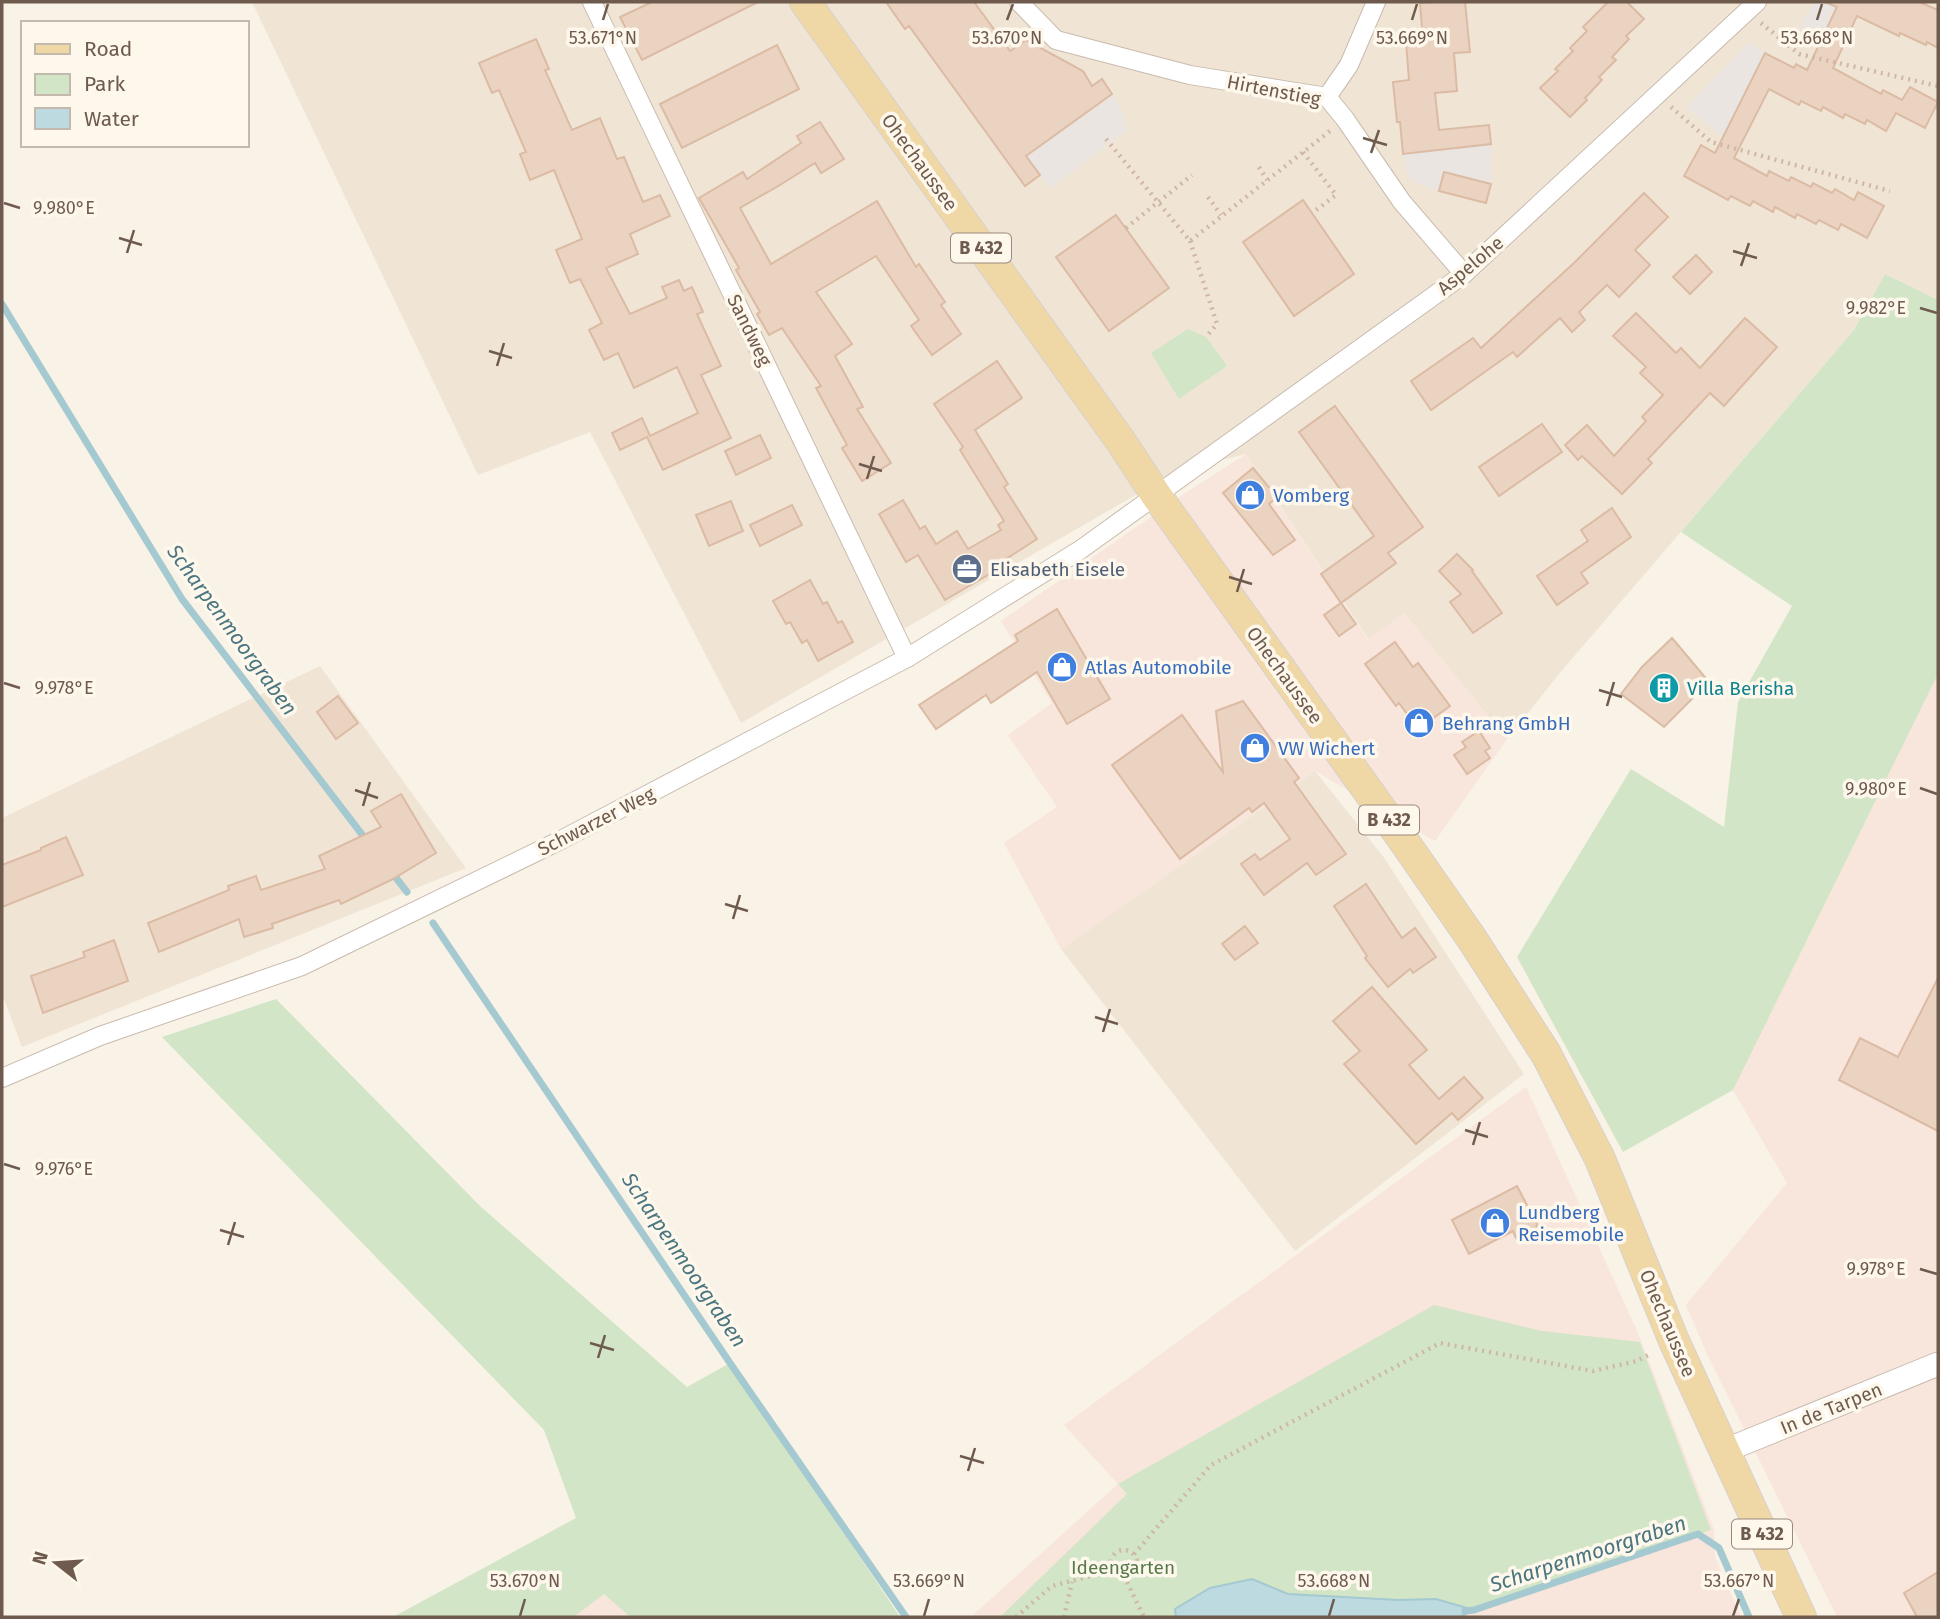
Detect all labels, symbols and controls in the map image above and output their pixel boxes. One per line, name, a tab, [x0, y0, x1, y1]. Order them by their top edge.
legend	[21, 21, 248, 147]
text: 53.671°N	[569, 27, 637, 49]
text: 53.670°N	[972, 27, 1042, 49]
text: 53.669°N	[1376, 27, 1448, 49]
text: 53.668°N	[1781, 27, 1853, 49]
text: Road	[84, 36, 132, 62]
street label: Hirtenstieg	[1225, 70, 1323, 111]
text: Park	[84, 71, 126, 97]
text: Water	[84, 106, 139, 132]
street label: Ohechaussee	[877, 109, 963, 215]
text: 9.980°E	[33, 197, 95, 219]
street label: Aspelohe	[1432, 231, 1508, 300]
road number: B 432	[951, 234, 1011, 262]
street label: Sandweg	[722, 291, 777, 370]
text: 9.982°E	[1846, 297, 1906, 319]
shop icon: Vomberg	[1233, 478, 1267, 512]
place label: Vomberg	[1273, 484, 1349, 507]
water label: Scharpenmoorgraben	[161, 539, 303, 720]
office icon: Elisabeth Eisele	[950, 552, 984, 586]
place label: Elisabeth Eisele	[990, 558, 1125, 581]
street label: Ohechaussee	[1242, 622, 1328, 728]
shop icon: Atlas Automobile	[1045, 650, 1079, 684]
place label: Atlas Automobile	[1085, 656, 1232, 679]
building icon: Villa Berisha	[1647, 671, 1681, 705]
text: 9.978°E	[34, 677, 94, 699]
place label: Villa Berisha	[1687, 677, 1794, 700]
shop icon: Behrang GmbH	[1402, 706, 1436, 740]
place label: Behrang GmbH	[1442, 712, 1571, 735]
shop icon: VW Wichert	[1238, 731, 1272, 765]
place label: VW Wichert	[1278, 737, 1375, 760]
text: 9.980°E	[1845, 778, 1907, 800]
street label: Schwarzer Weg	[534, 782, 659, 861]
road number: B 432	[1359, 806, 1419, 834]
text: 9.976°E	[35, 1158, 93, 1180]
water label: Scharpenmoorgraben	[615, 1167, 752, 1352]
place label: Lundberg Reisemobile	[1518, 1201, 1624, 1246]
shop icon: Lundberg Reisemobile	[1478, 1206, 1512, 1240]
text: 9.978°E	[1846, 1258, 1906, 1280]
street label: Ohechaussee	[1635, 1266, 1700, 1380]
street label: In de Tarpen	[1777, 1378, 1885, 1439]
water label: Scharpenmoorgraben	[1486, 1510, 1689, 1598]
road number: B 432	[1732, 1520, 1792, 1548]
north arrow	[21, 1528, 91, 1598]
text: N	[27, 1549, 53, 1568]
park label: Ideengarten	[1071, 1556, 1175, 1579]
text: 53.670°N	[490, 1570, 560, 1592]
text: 53.669°N	[893, 1570, 965, 1592]
text: 53.668°N	[1298, 1570, 1370, 1592]
text: 53.667°N	[1704, 1570, 1774, 1592]

